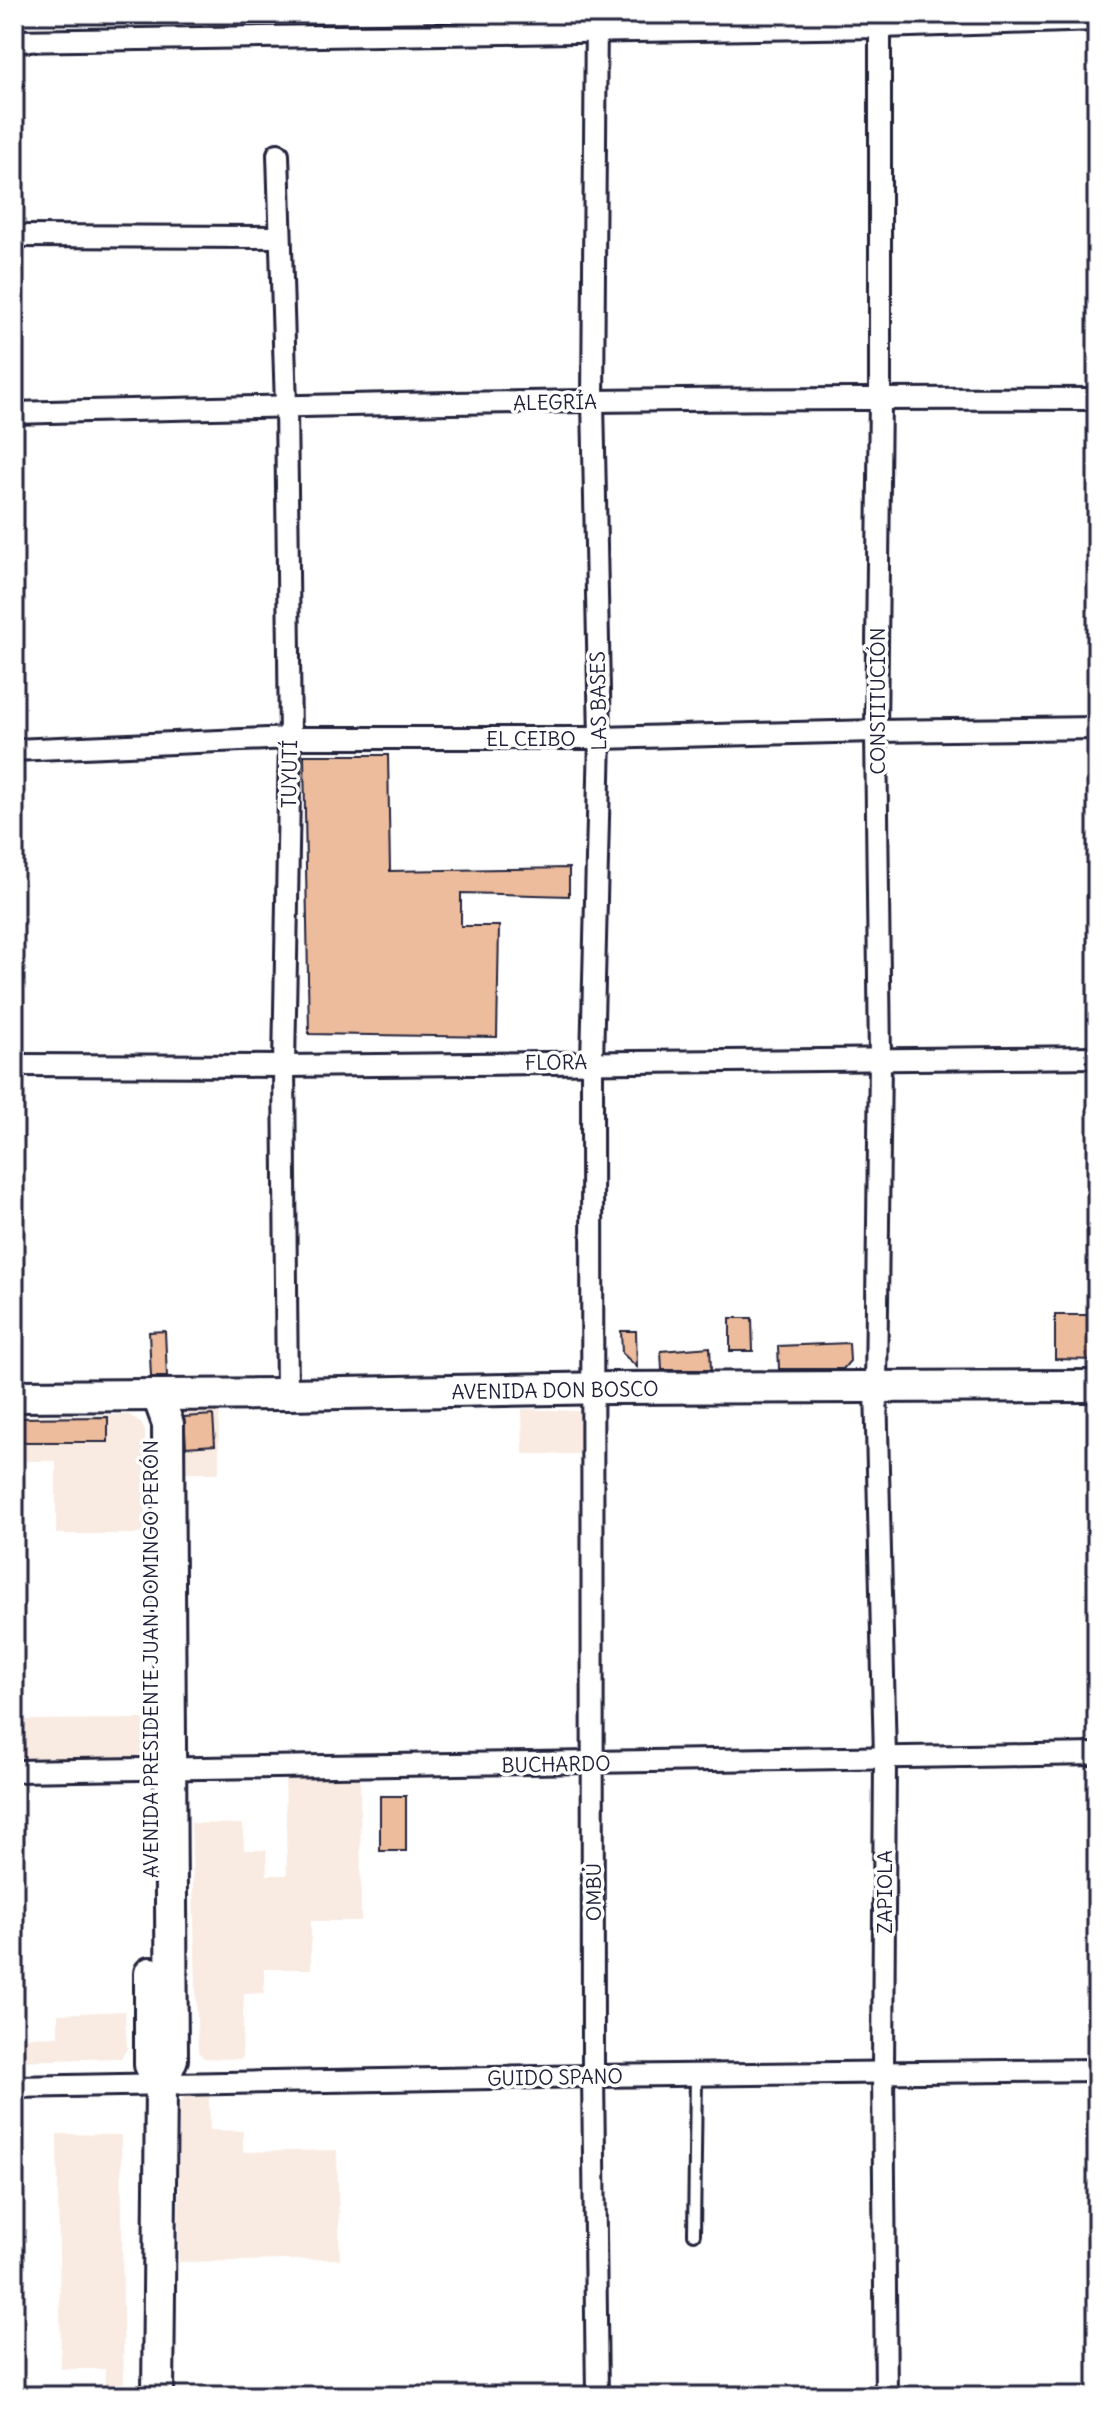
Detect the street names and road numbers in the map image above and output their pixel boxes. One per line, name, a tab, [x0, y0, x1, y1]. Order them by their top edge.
street label: ALEGRÍA	[513, 389, 597, 415]
street label: CONSTITUCIÓN	[865, 627, 890, 775]
street label: LAS BASES	[585, 651, 611, 751]
street label: EL CEIBO	[486, 726, 576, 751]
street label: TUYUTÍ	[276, 740, 302, 808]
street label: FLORA	[525, 1049, 588, 1075]
street label: AVENIDA DON BOSCO	[451, 1376, 659, 1404]
street label: AVENIDA PRESIDENTE JUAN DOMINGO PERÓN	[138, 1440, 163, 1878]
street label: BUCHARDO	[501, 1751, 611, 1777]
street label: ZAPIOLA	[872, 1850, 897, 1934]
street label: OMBÚ	[581, 1863, 606, 1921]
street label: GUIDO SPANO	[487, 2063, 623, 2091]

